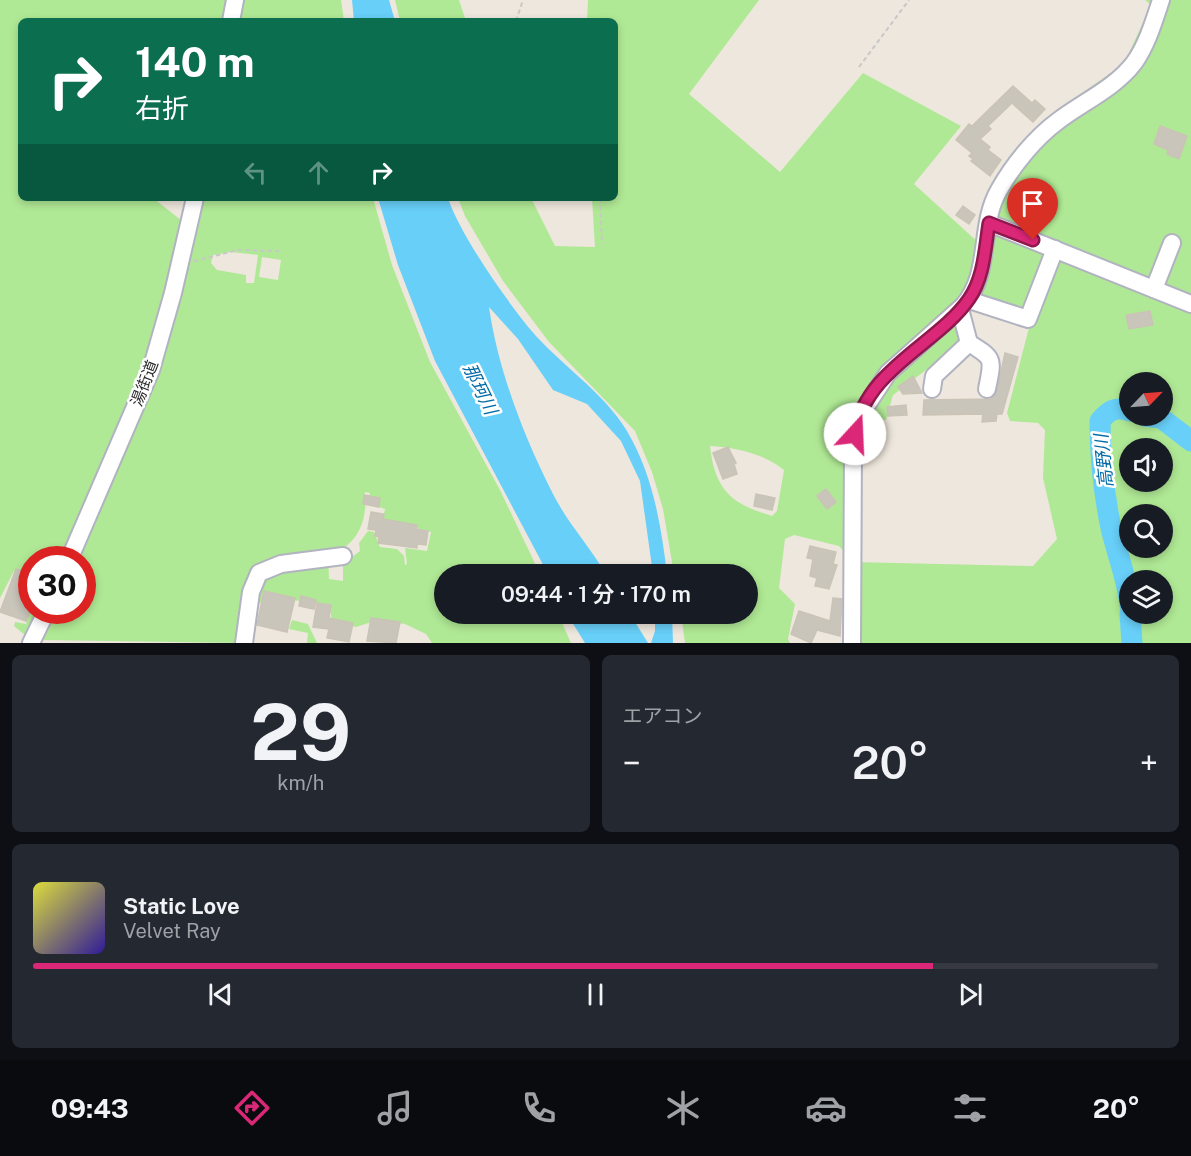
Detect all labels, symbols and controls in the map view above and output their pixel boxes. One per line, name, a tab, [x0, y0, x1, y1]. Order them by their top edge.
text: 140 m	[135, 37, 255, 86]
icon: right	[36, 42, 114, 120]
text: 右折	[135, 92, 189, 124]
icon: left	[239, 156, 272, 189]
icon: ahead	[302, 156, 335, 189]
icon: right	[365, 156, 398, 189]
pin	[1007, 178, 1058, 240]
icon: arrive	[1016, 187, 1049, 220]
street label: 湯街道	[127, 357, 162, 409]
water label: 那珂川	[459, 360, 503, 419]
north arrow	[1119, 372, 1173, 426]
map controls	[1119, 372, 1173, 624]
position arrow	[823, 402, 887, 466]
water label: 高野川	[1090, 431, 1117, 489]
button: sound	[1119, 438, 1173, 492]
button: search	[1119, 504, 1173, 558]
speed limit sign: 30	[18, 546, 96, 624]
button: layers	[1119, 570, 1173, 624]
text: 09:44 · 1 分 · 170 m	[501, 581, 691, 607]
text: 29	[250, 686, 351, 778]
text: エアコン	[623, 704, 703, 728]
text: 20°	[852, 736, 929, 789]
text: −	[623, 744, 641, 782]
text: +	[1140, 744, 1158, 782]
text: km/h	[277, 771, 324, 795]
text: Static Love	[123, 893, 240, 919]
text: Velvet Ray	[123, 919, 221, 943]
icon: previous	[204, 978, 237, 1011]
icon: pause	[579, 978, 612, 1011]
icon: next	[954, 978, 987, 1011]
icon: directions	[231, 1087, 273, 1129]
icon: music	[374, 1087, 416, 1129]
icon: phone	[518, 1087, 560, 1129]
icon: climate	[662, 1087, 704, 1129]
icon: car	[805, 1087, 847, 1129]
icon: filters	[949, 1087, 991, 1129]
text: 09:43	[51, 1092, 129, 1124]
text: 20°	[1093, 1092, 1140, 1124]

